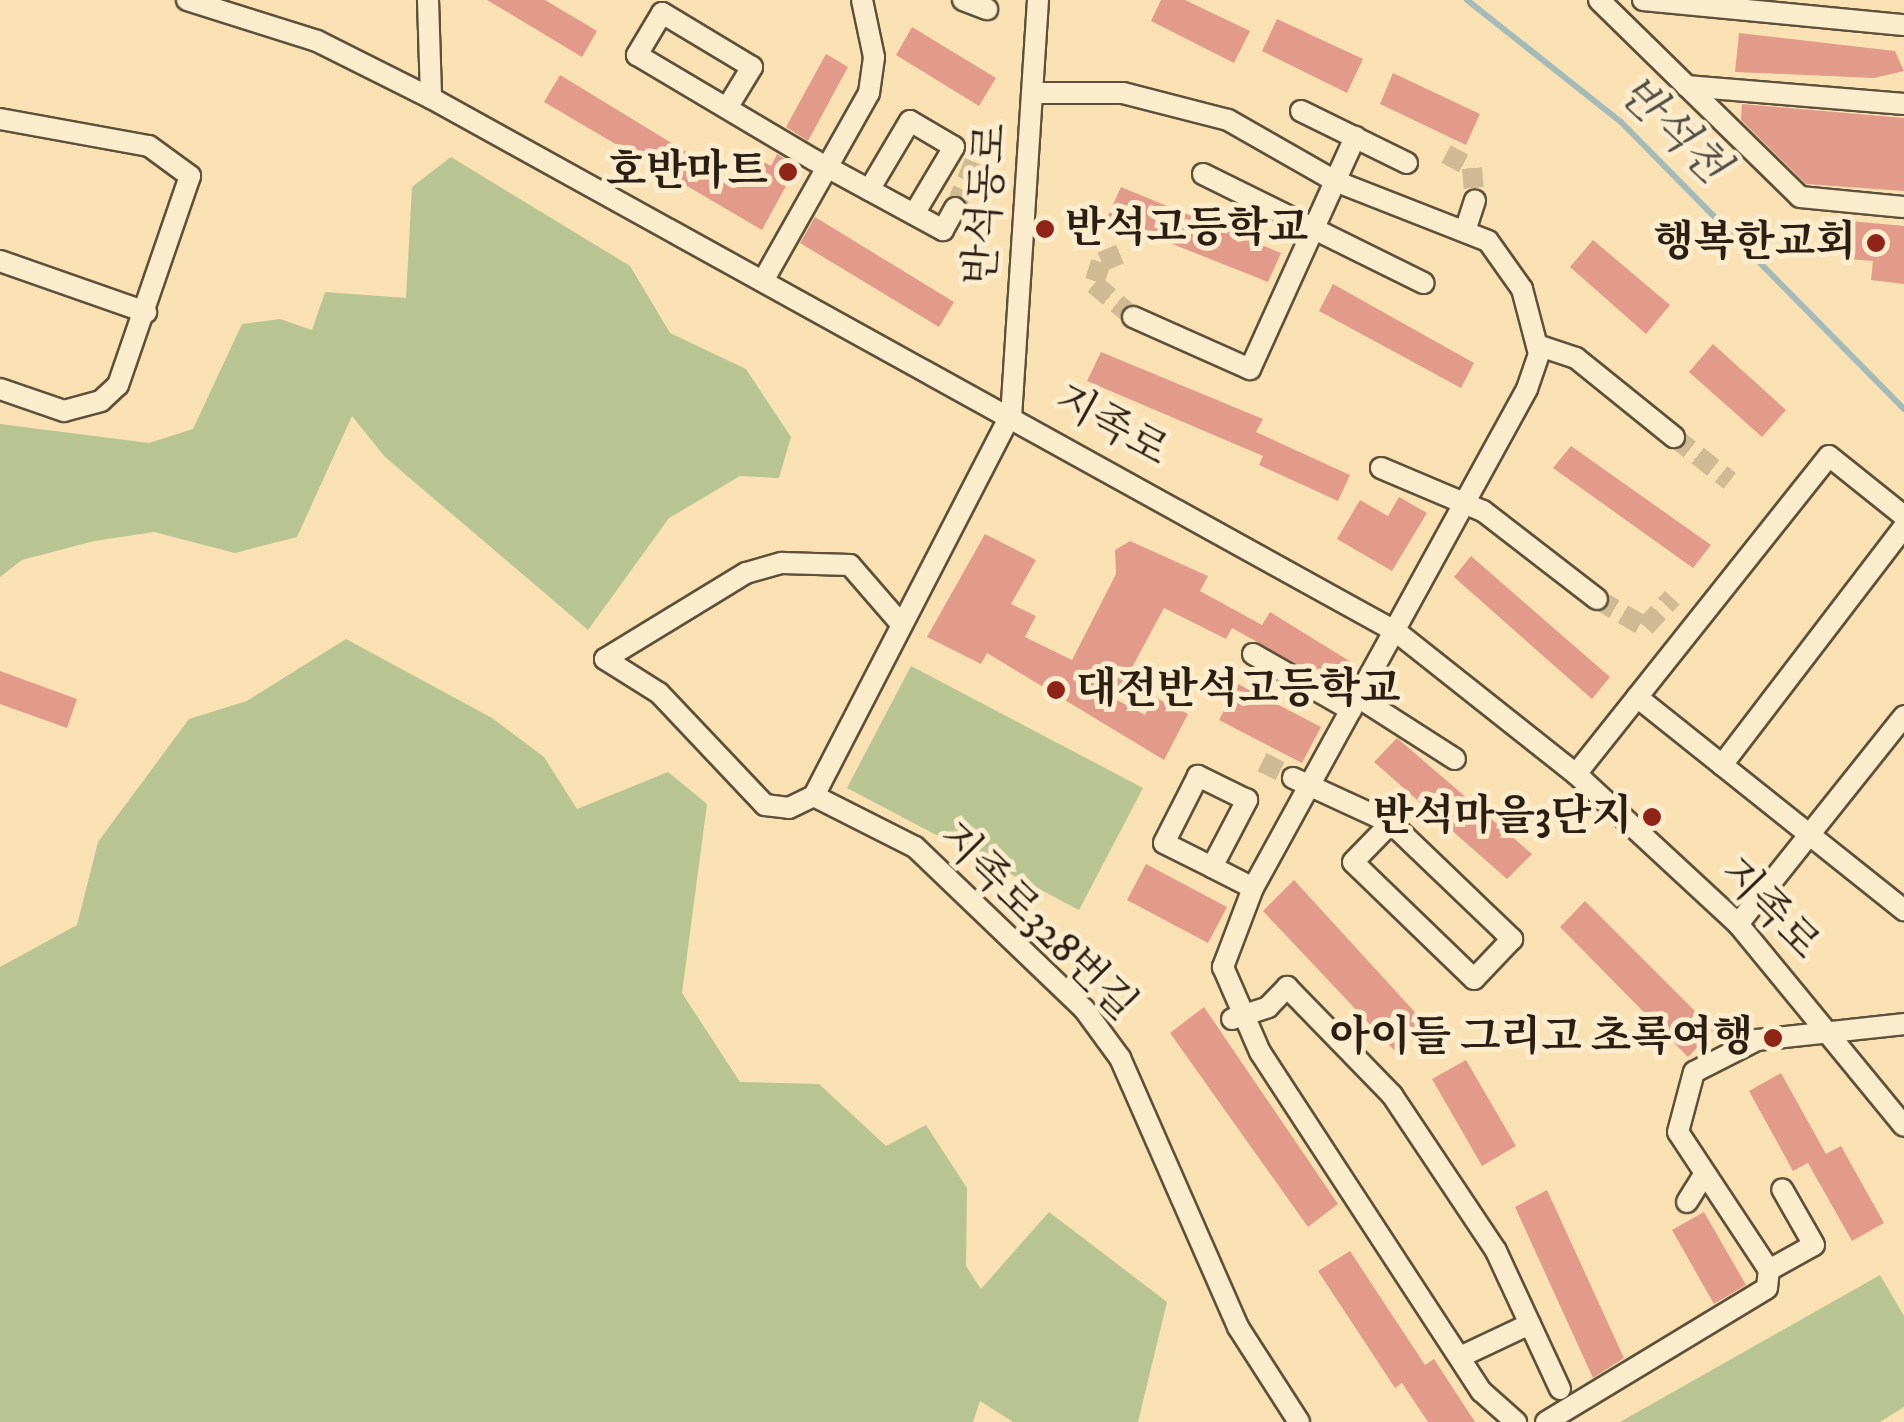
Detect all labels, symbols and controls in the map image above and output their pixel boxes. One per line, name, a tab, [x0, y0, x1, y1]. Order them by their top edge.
water label: 반석천	[1606, 66, 1738, 196]
street label: 반석동로	[956, 121, 1018, 287]
place label: 호반마트	[606, 147, 768, 197]
marker: 호반마트	[777, 161, 799, 183]
place label: 반석고등학교	[1065, 204, 1308, 254]
marker: 반석고등학교	[1034, 218, 1056, 240]
place label: 행복한교회	[1653, 218, 1856, 268]
marker: 행복한교회	[1865, 232, 1887, 254]
street label: 지족로	[1046, 374, 1176, 478]
place label: 대전반석고등학교	[1076, 665, 1401, 715]
marker: 대전반석고등학교	[1045, 679, 1067, 701]
place label: 반석마을3단지	[1373, 792, 1632, 842]
marker: 반석마을3단지	[1641, 806, 1663, 828]
street label: 지족로328번길	[927, 812, 1147, 1032]
street label: 지족로	[1709, 848, 1829, 970]
place label: 아이들 그리고 초록여행	[1329, 1013, 1753, 1063]
marker: 아이들 그리고 초록여행	[1762, 1027, 1784, 1049]

